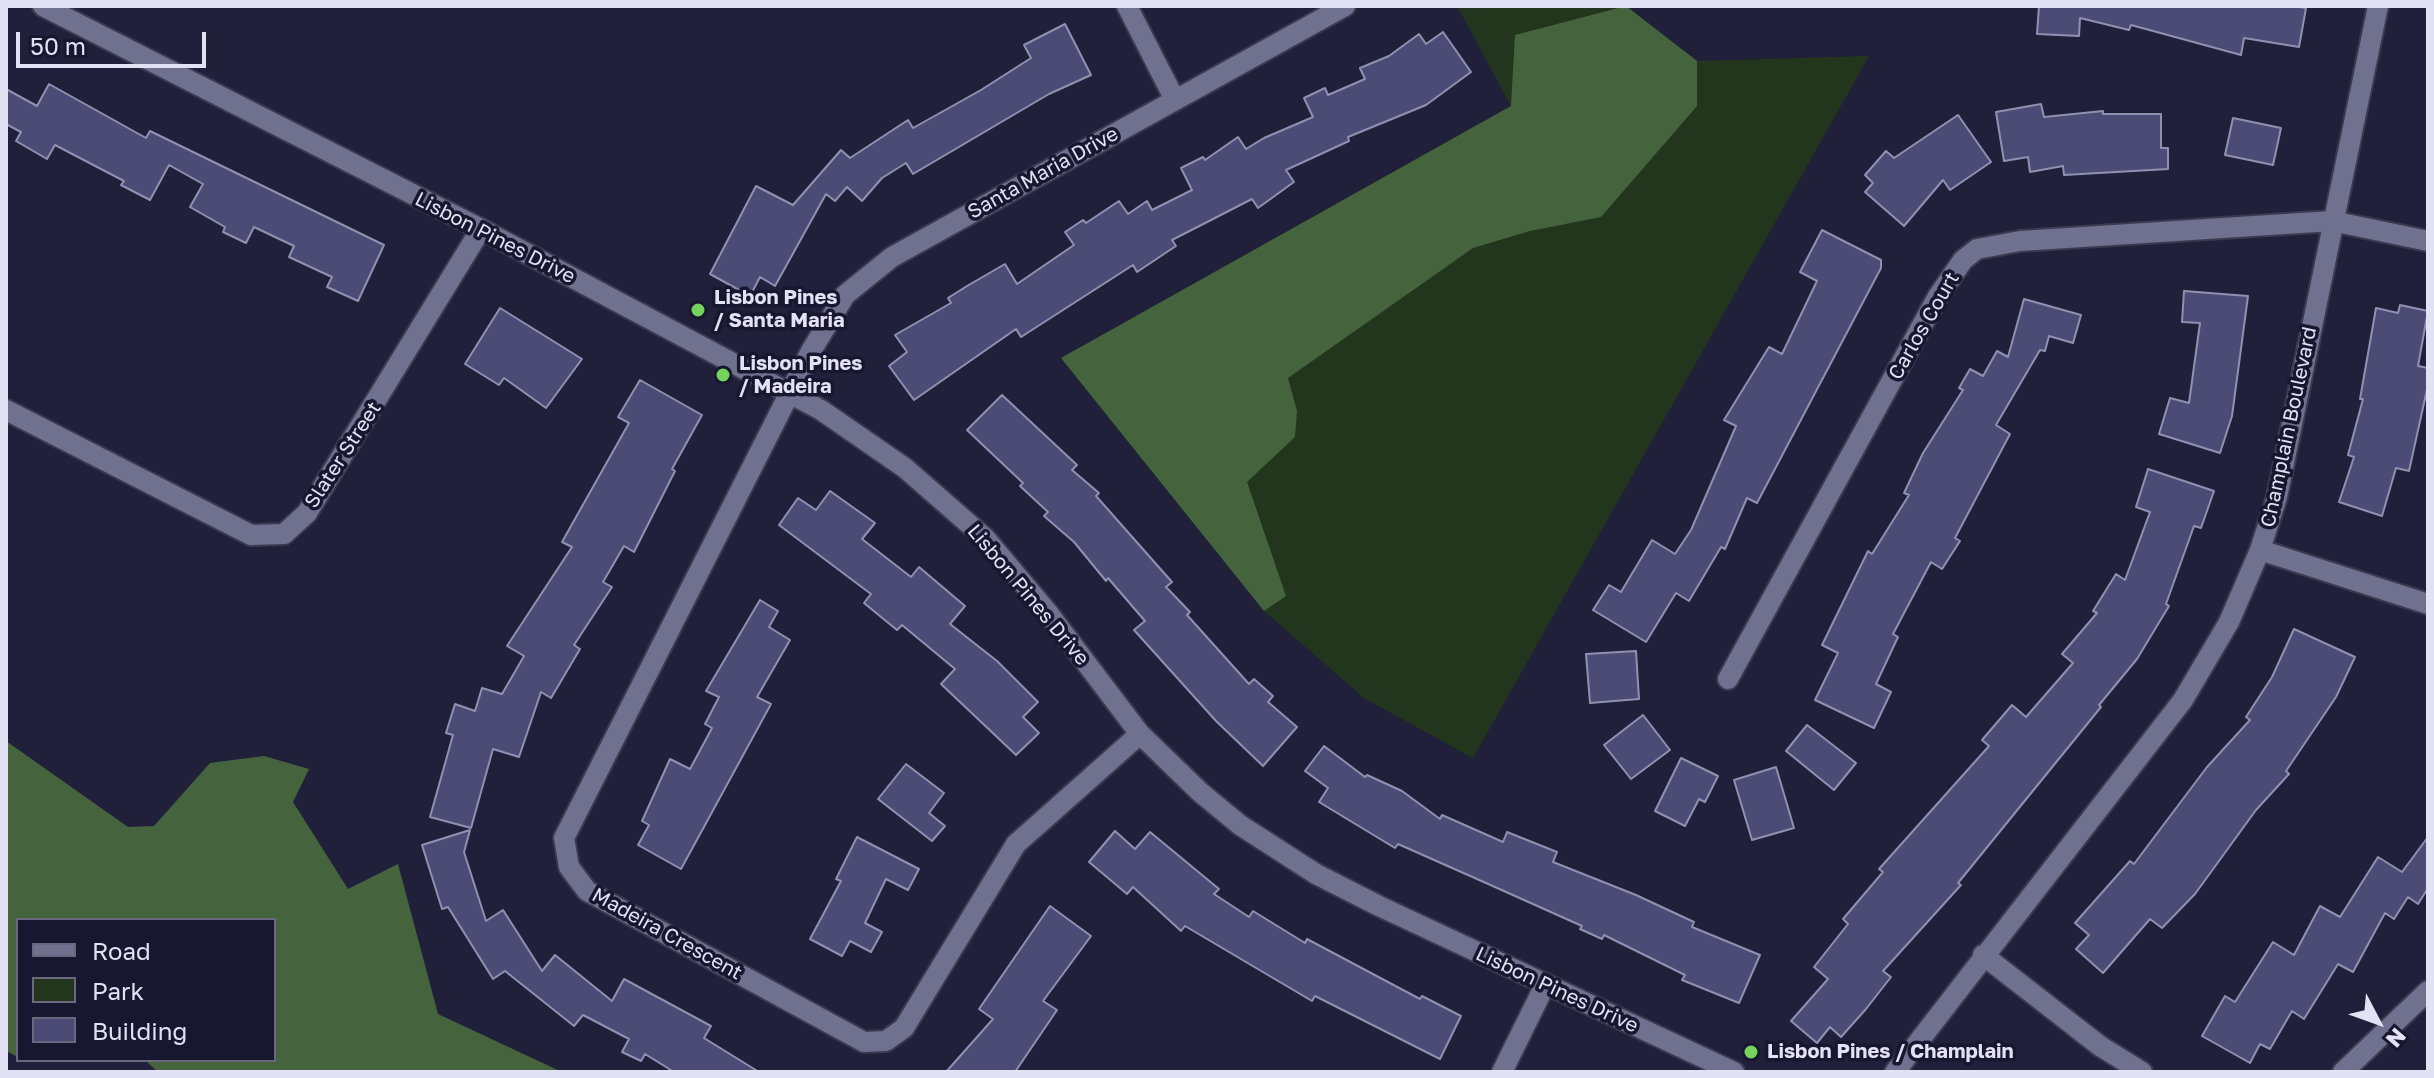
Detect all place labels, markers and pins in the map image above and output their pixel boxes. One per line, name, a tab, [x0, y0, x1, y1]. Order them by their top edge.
place label: Lisbon Pines / Santa Maria	[714, 286, 845, 333]
marker: Lisbon Pines / Santa Maria	[689, 301, 707, 319]
place label: Lisbon Pines / Madeira	[739, 352, 862, 399]
marker: Lisbon Pines / Madeira	[714, 366, 732, 384]
place label: Lisbon Pines / Champlain	[1767, 1040, 2014, 1064]
marker: Lisbon Pines / Champlain	[1742, 1043, 1760, 1061]

